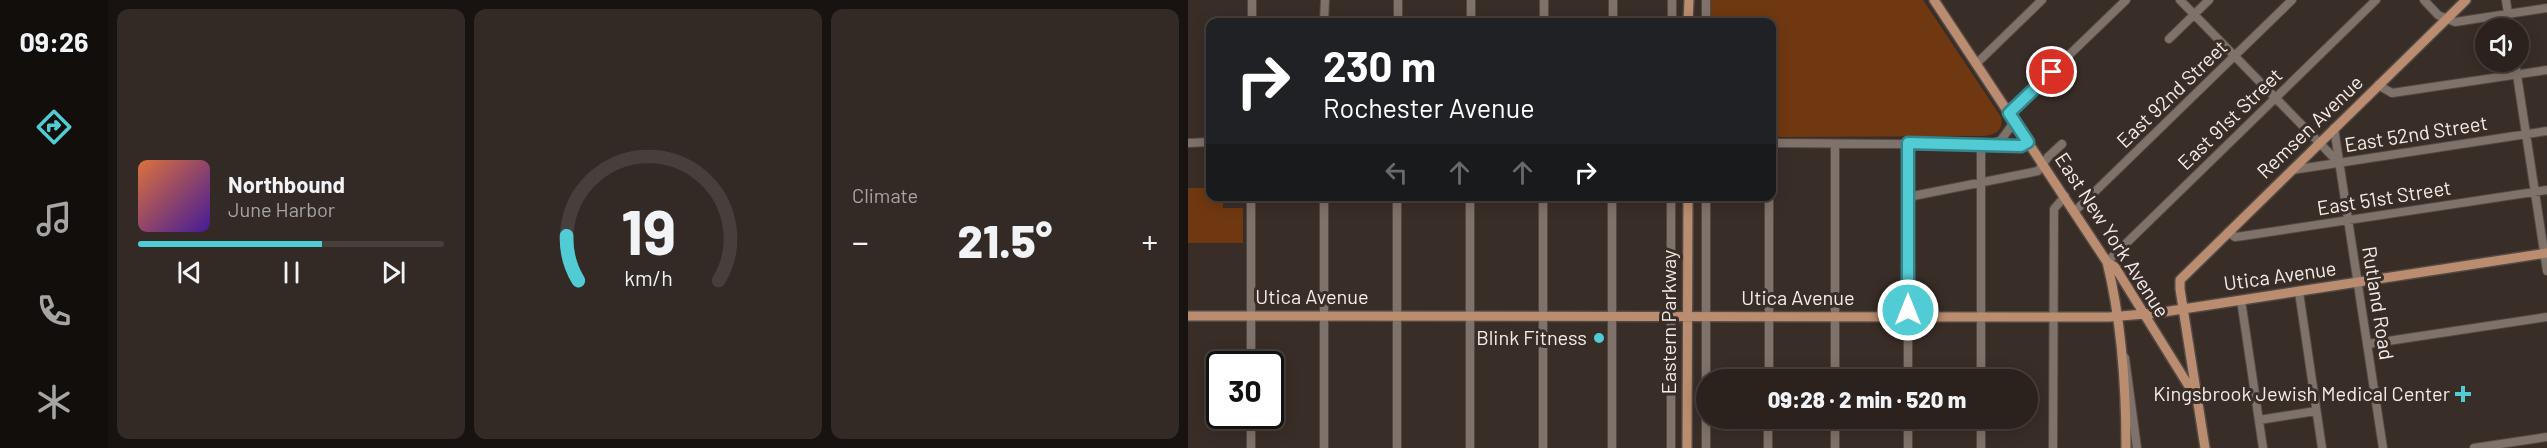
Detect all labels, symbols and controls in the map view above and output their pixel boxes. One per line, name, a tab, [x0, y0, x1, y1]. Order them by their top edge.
map controls	[2475, 18, 2529, 72]
button: sound	[2475, 18, 2529, 72]
text: 09:26	[19, 25, 89, 57]
street label: East 92nd Street	[2111, 34, 2232, 152]
text: 230 m	[1323, 40, 1436, 90]
icon: right	[1224, 42, 1302, 120]
pin	[2026, 46, 2077, 97]
icon: arrive	[2035, 55, 2068, 88]
street label: East 91st Street	[2172, 63, 2286, 174]
street label: Remsen Avenue	[2251, 70, 2367, 183]
text: Rochester Avenue	[1323, 91, 1535, 123]
icon: directions	[33, 106, 75, 148]
street label: East 52nd Street	[2343, 110, 2489, 156]
street label: East New York Avenue	[2051, 148, 2175, 321]
icon: left	[1380, 156, 1413, 189]
icon: ahead	[1443, 156, 1476, 189]
icon: ahead	[1506, 156, 1539, 189]
icon: right	[1569, 156, 1602, 189]
text: Northbound	[228, 171, 345, 197]
street label: East 51st Street	[2315, 175, 2453, 219]
text: Climate	[852, 183, 918, 207]
text: 19	[620, 193, 676, 267]
text: June Harbor	[228, 197, 335, 221]
icon: music	[33, 198, 75, 240]
text: 21.5°	[958, 213, 1052, 267]
text: −	[852, 221, 869, 261]
text: +	[1142, 221, 1158, 261]
street label: Rutland Road	[2358, 244, 2400, 361]
street label: Eastern Parkway	[1656, 250, 1680, 394]
street label: Utica Avenue	[2222, 255, 2338, 295]
icon: previous	[173, 256, 206, 289]
icon: pause	[275, 256, 308, 289]
icon: next	[377, 256, 410, 289]
text: km/h	[624, 265, 672, 290]
position arrow	[1876, 278, 1940, 342]
street label: Utica Avenue	[1255, 284, 1369, 308]
street label: Utica Avenue	[1741, 285, 1855, 309]
icon: phone	[33, 290, 75, 332]
place label: Blink Fitness	[1476, 325, 1587, 349]
marker: Blink Fitness	[1592, 331, 1606, 345]
speed limit sign: 30	[1206, 351, 1284, 429]
icon: climate	[33, 381, 75, 423]
place label: Kingsbrook Jewish Medical Center	[2153, 381, 2450, 405]
marker: Kingsbrook Jewish Medical Center	[2454, 385, 2472, 403]
text: 09:28 · 2 min · 520 m	[1768, 386, 1966, 412]

